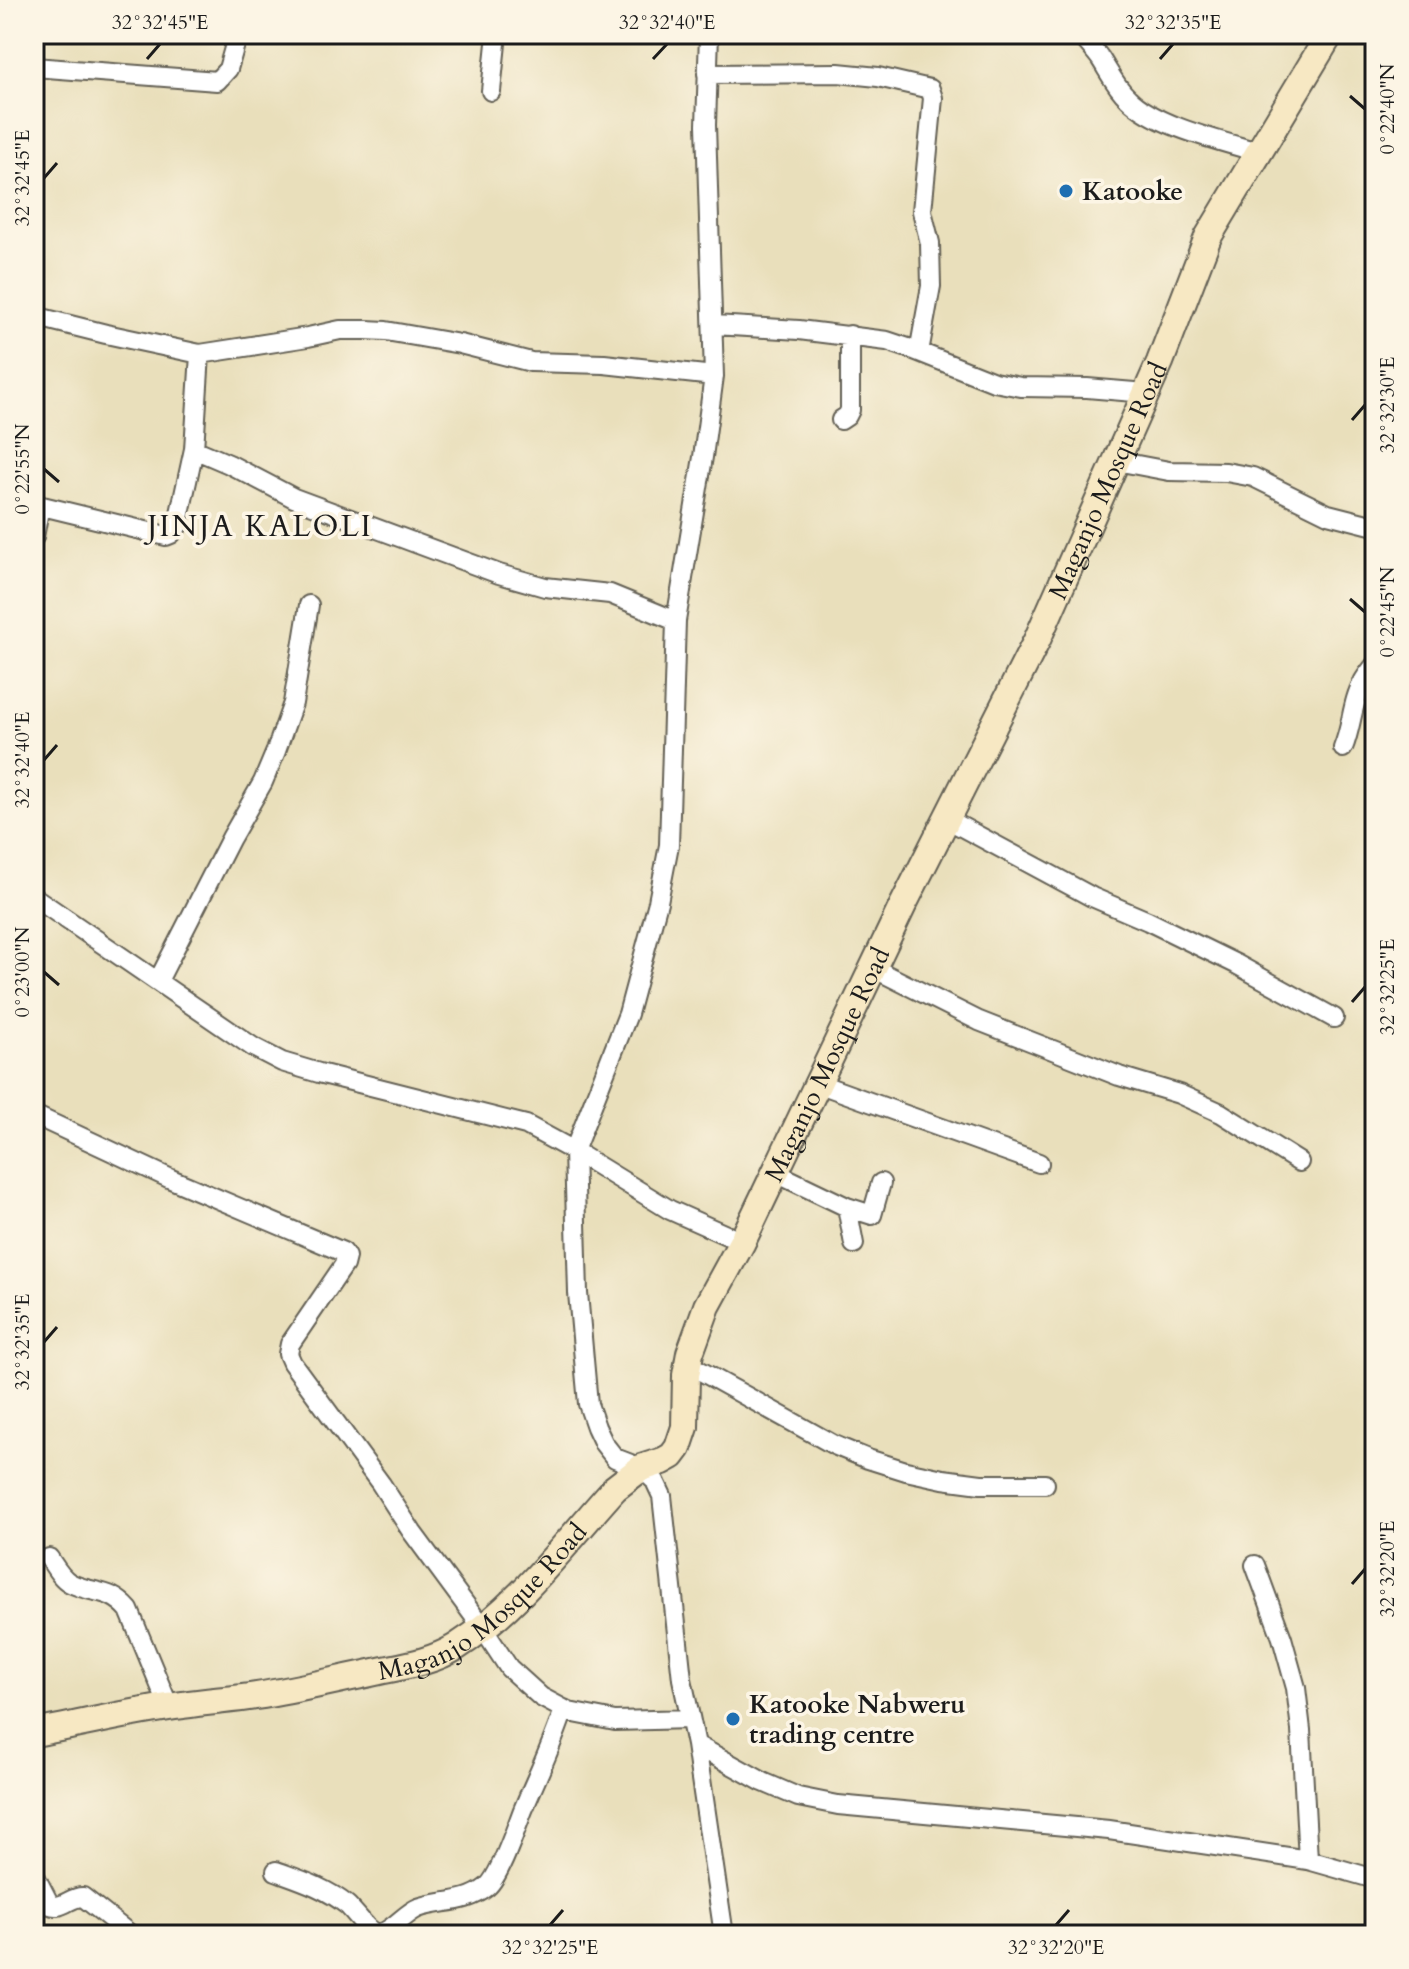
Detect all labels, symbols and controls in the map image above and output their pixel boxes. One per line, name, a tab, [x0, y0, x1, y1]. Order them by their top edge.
text: 32°32'45"E	[112, 9, 208, 36]
text: 32°32'40"E	[619, 9, 715, 36]
text: 32°32'35"E	[1125, 9, 1221, 36]
text: 0°22'40"N	[1374, 63, 1401, 155]
text: 32°32'45"E	[9, 130, 36, 226]
place label: Katooke	[1082, 174, 1183, 209]
marker: Katooke	[1057, 182, 1075, 200]
street label: Maganjo Mosque Road	[1040, 356, 1176, 605]
text: 32°32'30"E	[1374, 357, 1401, 453]
text: 0°22'55"N	[9, 423, 36, 515]
district label: JINJA KALOLI	[143, 506, 373, 547]
text: 0°22'45"N	[1374, 566, 1401, 658]
text: 32°32'40"E	[9, 712, 36, 808]
text: 0°23'00"N	[9, 926, 36, 1018]
text: 32°32'25"E	[1374, 939, 1401, 1035]
street label: Maganjo Mosque Road	[756, 941, 898, 1188]
text: 32°32'35"E	[9, 1294, 36, 1390]
street label: Maganjo Mosque Road	[375, 1515, 595, 1689]
text: 32°32'20"E	[1374, 1521, 1401, 1617]
place label: Katooke Nabweru trading centre	[749, 1687, 965, 1752]
marker: Katooke Nabweru trading centre	[724, 1710, 742, 1728]
text: 32°32'25"E	[502, 1934, 598, 1961]
text: 32°32'20"E	[1008, 1934, 1104, 1961]

